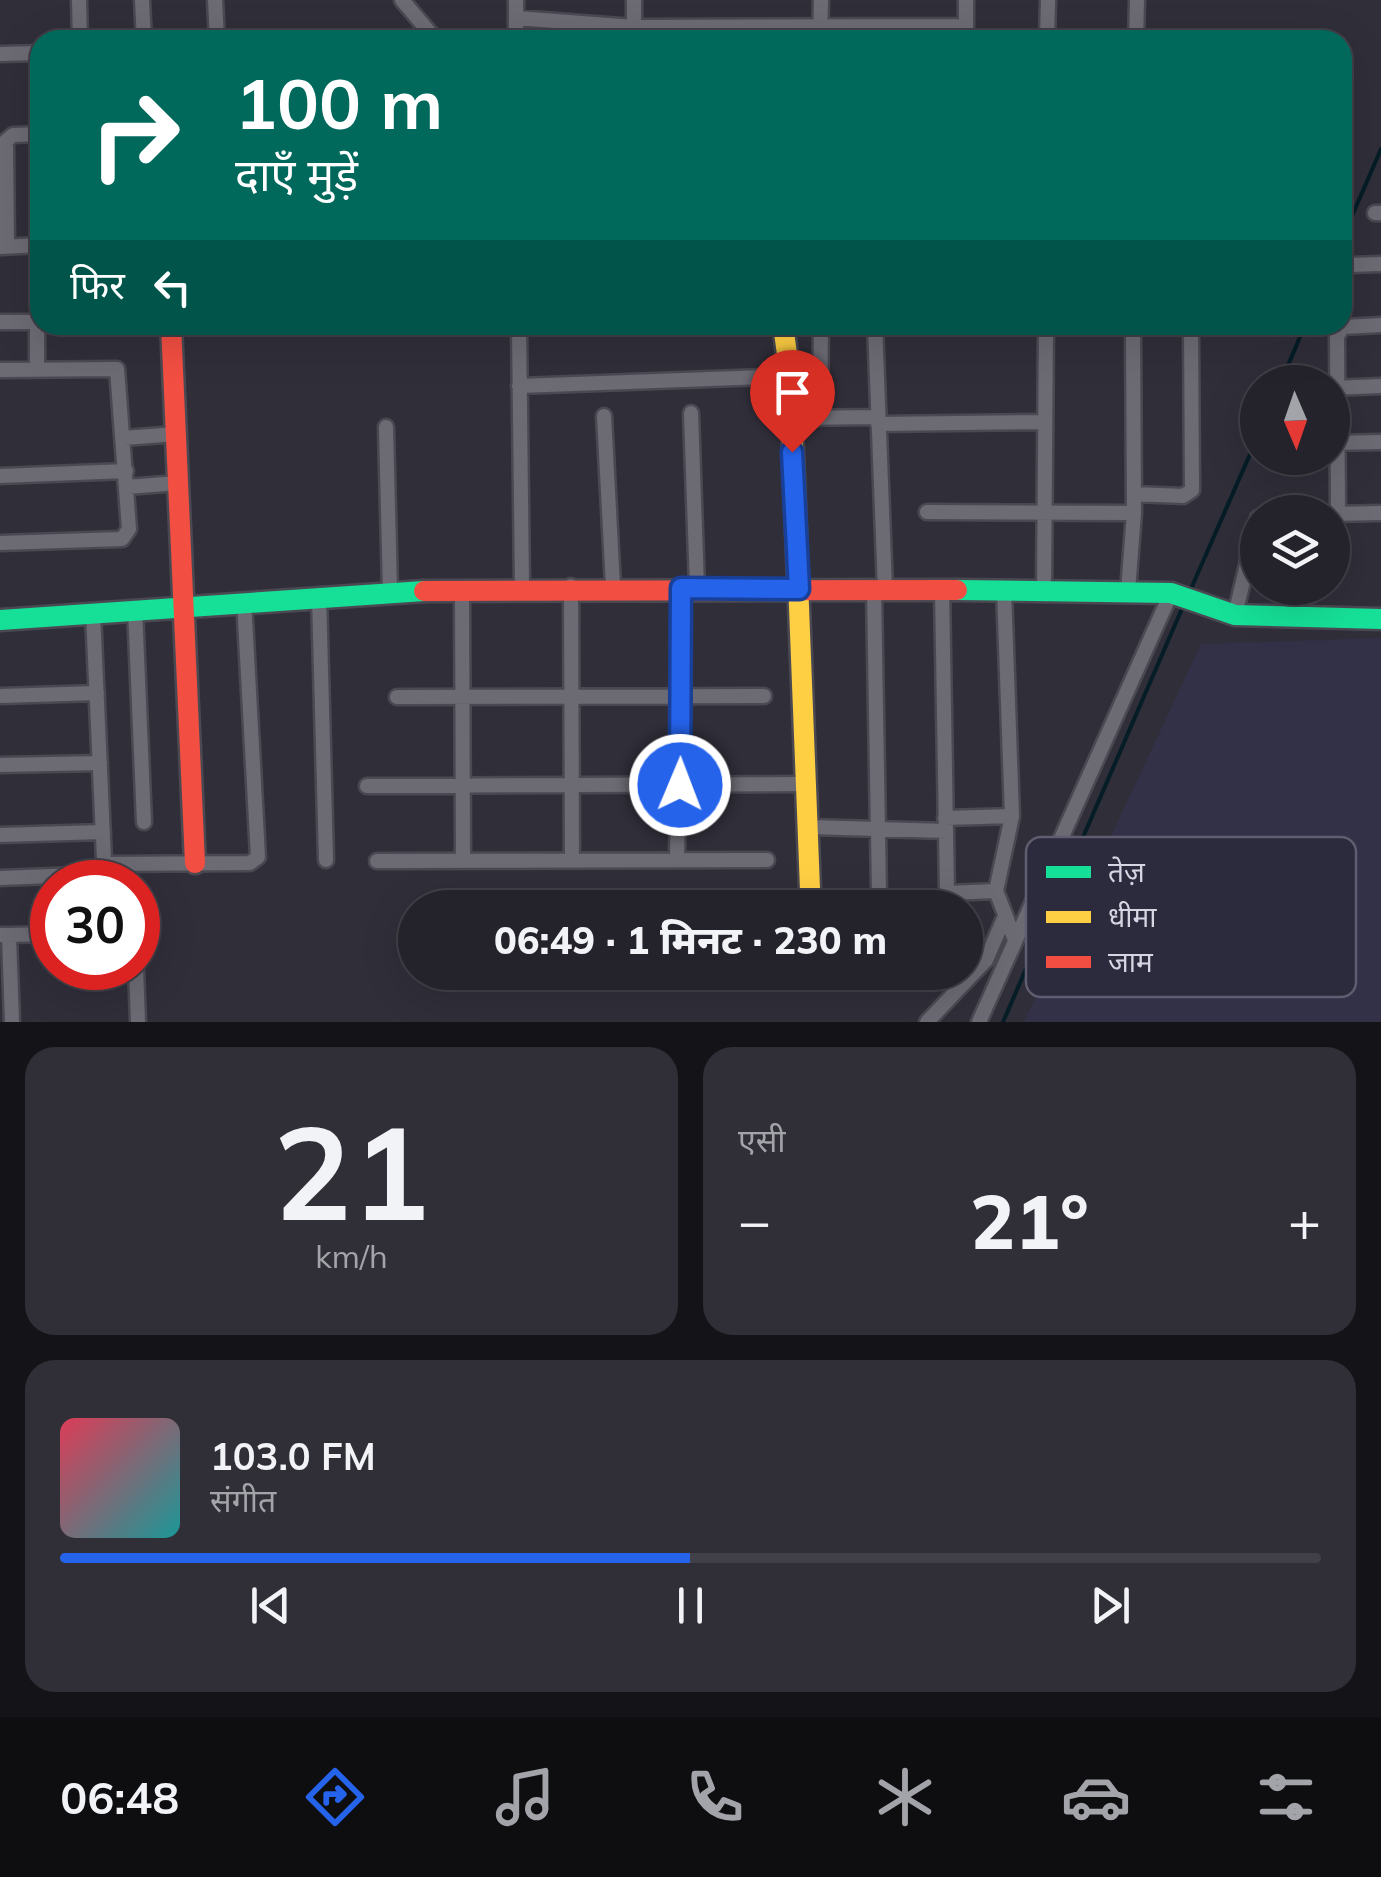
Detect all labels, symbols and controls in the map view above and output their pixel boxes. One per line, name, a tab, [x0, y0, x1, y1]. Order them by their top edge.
text: 100 m	[235, 59, 443, 147]
icon: right	[70, 70, 200, 200]
text: दाएँ मुड़ें	[235, 146, 358, 202]
icon: left	[145, 260, 200, 315]
text: फिर	[70, 261, 125, 309]
pin	[750, 350, 835, 453]
icon: arrive	[765, 365, 820, 420]
north arrow	[1240, 365, 1350, 475]
map controls	[1240, 365, 1350, 605]
button: layers	[1240, 495, 1350, 605]
position arrow	[628, 733, 732, 837]
legend	[1026, 837, 1356, 997]
text: तेज़	[1108, 854, 1146, 889]
speed limit sign: 30	[30, 860, 160, 990]
text: धीमा	[1108, 899, 1157, 934]
text: 06:49 · 1 मिनट · 230 m	[494, 916, 887, 964]
text: जाम	[1108, 944, 1154, 979]
text: 21	[273, 1089, 430, 1253]
text: एसी	[738, 1120, 786, 1160]
text: 21°	[970, 1174, 1089, 1268]
text: −	[738, 1186, 771, 1255]
text: +	[1288, 1186, 1321, 1255]
text: km/h	[315, 1236, 388, 1276]
text: 103.0 FM	[210, 1432, 376, 1480]
text: संगीत	[210, 1480, 276, 1520]
icon: previous	[243, 1578, 298, 1633]
icon: pause	[663, 1578, 718, 1633]
icon: next	[1083, 1578, 1138, 1633]
icon: directions	[300, 1762, 370, 1832]
icon: music	[490, 1762, 560, 1832]
icon: phone	[680, 1762, 750, 1832]
icon: climate	[870, 1762, 940, 1832]
icon: car	[1061, 1762, 1131, 1832]
icon: filters	[1251, 1762, 1321, 1832]
text: 06:48	[60, 1769, 179, 1825]

